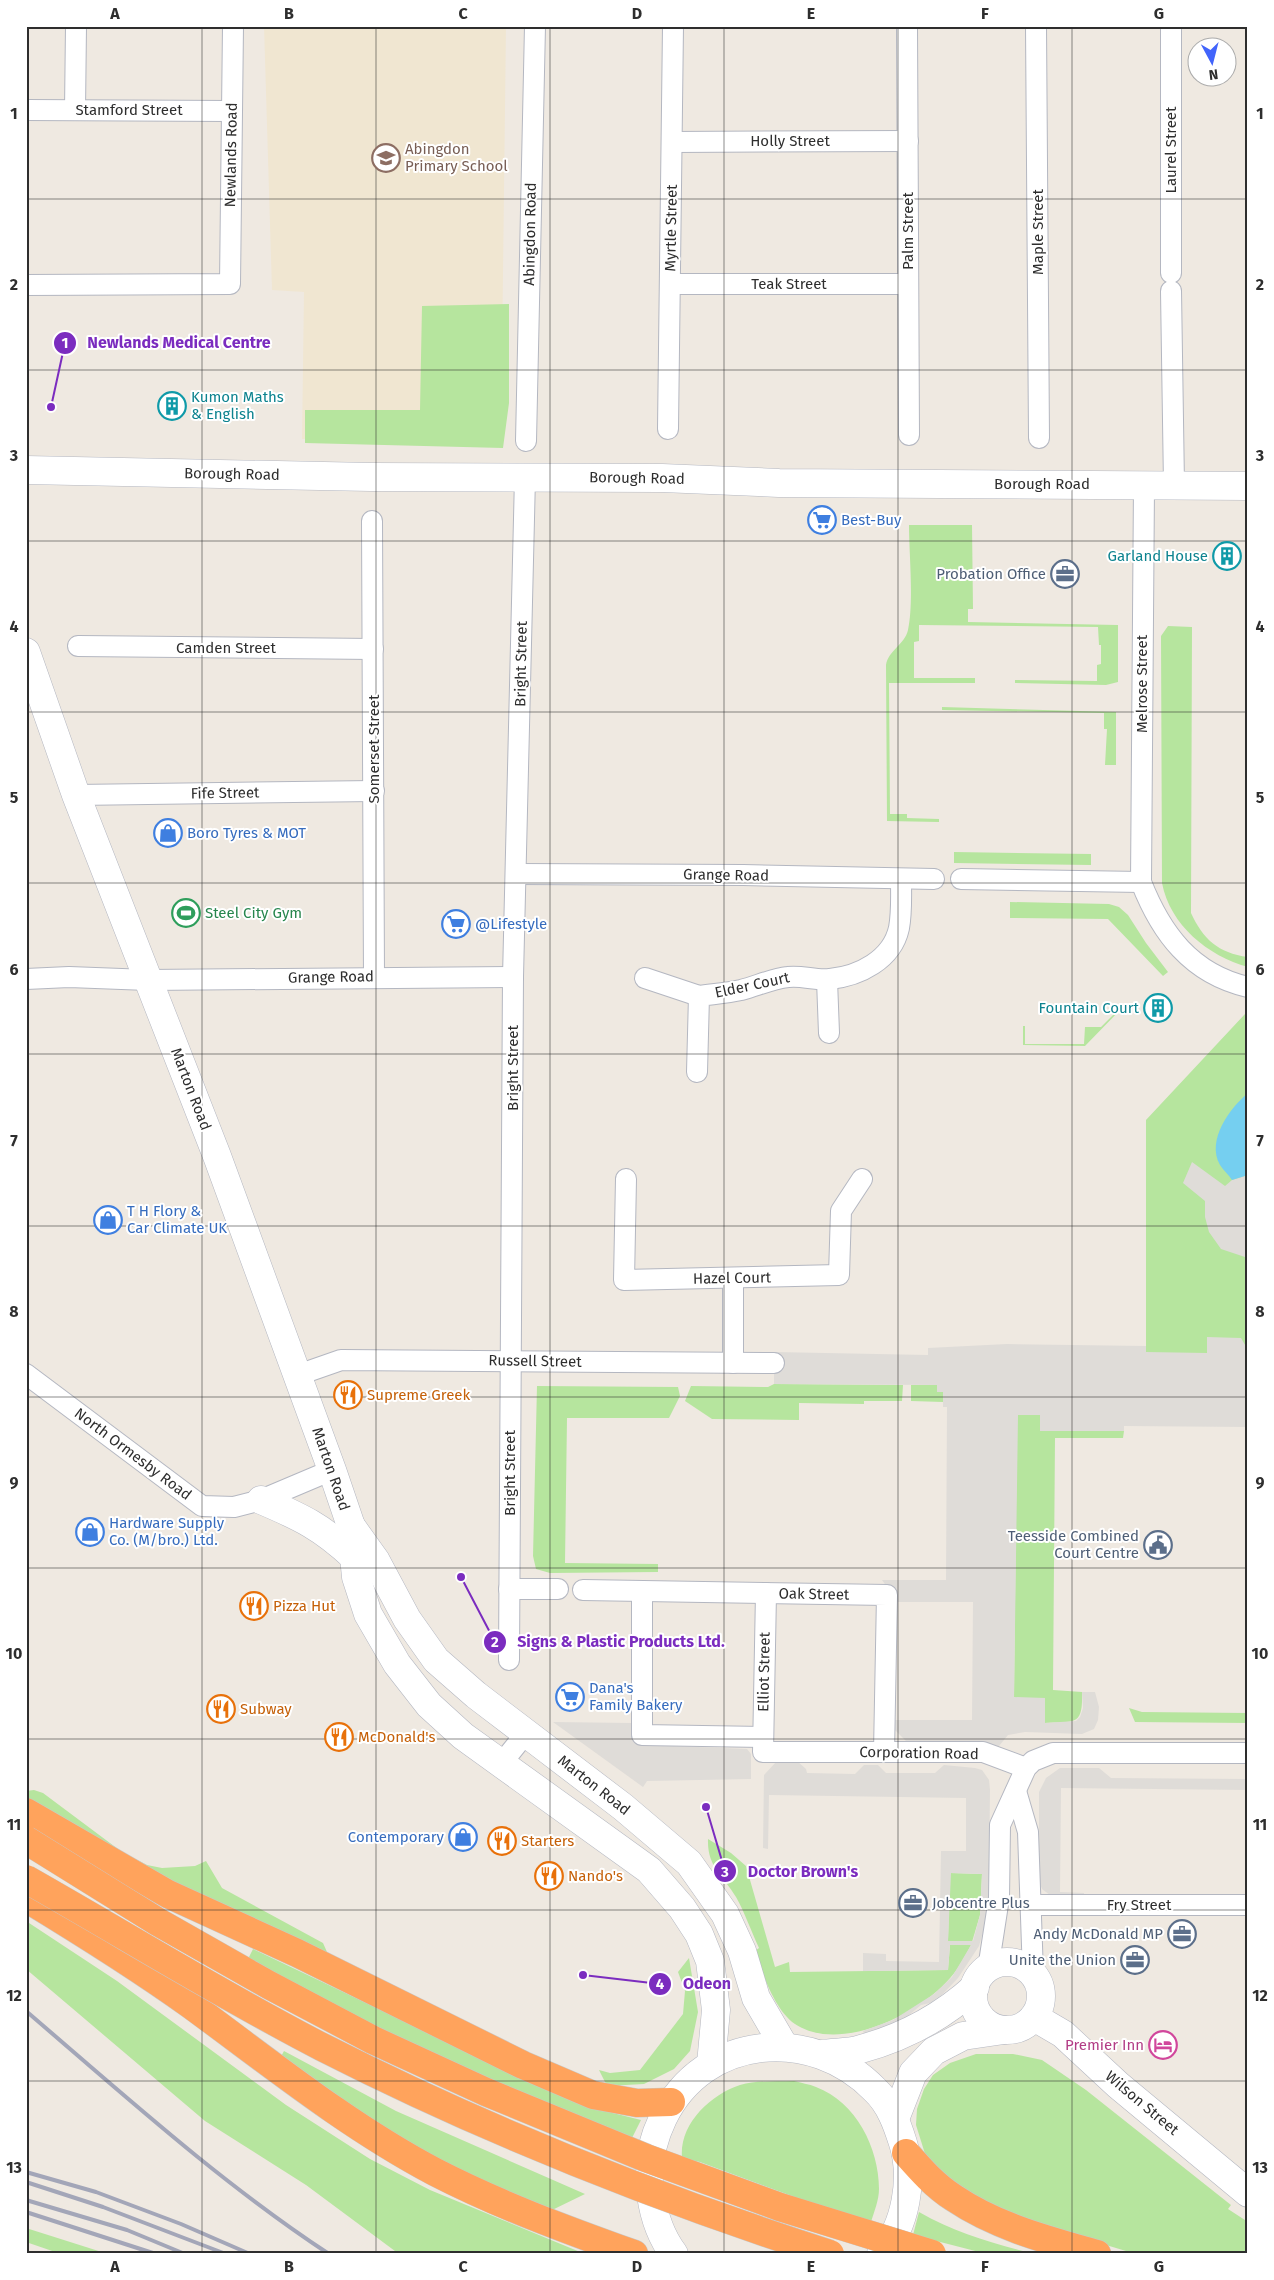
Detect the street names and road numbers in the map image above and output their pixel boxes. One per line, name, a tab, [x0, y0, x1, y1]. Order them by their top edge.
street label: Stamford Street	[75, 101, 183, 119]
street label: Newlands Road	[221, 102, 241, 208]
street label: Laurel Street	[1162, 106, 1180, 193]
street label: Holly Street	[750, 132, 830, 150]
street label: Abingdon Road	[520, 182, 540, 286]
street label: Myrtle Street	[661, 184, 681, 272]
street label: Maple Street	[1029, 188, 1047, 275]
street label: Palm Street	[899, 192, 917, 270]
street label: Teak Street	[751, 275, 827, 293]
street label: Borough Road	[184, 464, 280, 484]
street label: Borough Road	[589, 468, 685, 488]
street label: Borough Road	[994, 475, 1090, 493]
street label: Bright Street	[511, 620, 531, 707]
street label: Melrose Street	[1133, 634, 1151, 733]
street label: Camden Street	[176, 639, 277, 657]
street label: Somerset Street	[365, 694, 383, 803]
street label: Fife Street	[190, 783, 260, 803]
street label: Grange Road	[683, 865, 769, 885]
street label: Grange Road	[288, 967, 374, 987]
street label: Elder Court	[713, 968, 792, 1002]
street label: Bright Street	[504, 1025, 522, 1111]
street label: Marton Road	[167, 1045, 215, 1133]
street label: Hazel Court	[693, 1268, 772, 1288]
street label: Russell Street	[488, 1351, 582, 1371]
street label: North Ormesby Road	[71, 1404, 195, 1504]
street label: Marton Road	[308, 1425, 354, 1513]
street label: Bright Street	[501, 1430, 519, 1516]
street label: Oak Street	[778, 1584, 850, 1604]
street label: Elliot Street	[754, 1631, 774, 1712]
street label: Corporation Road	[859, 1743, 979, 1763]
street label: Marton Road	[554, 1751, 634, 1819]
street label: Fry Street	[1107, 1896, 1172, 1914]
street label: Wilson Street	[1102, 2067, 1183, 2139]

